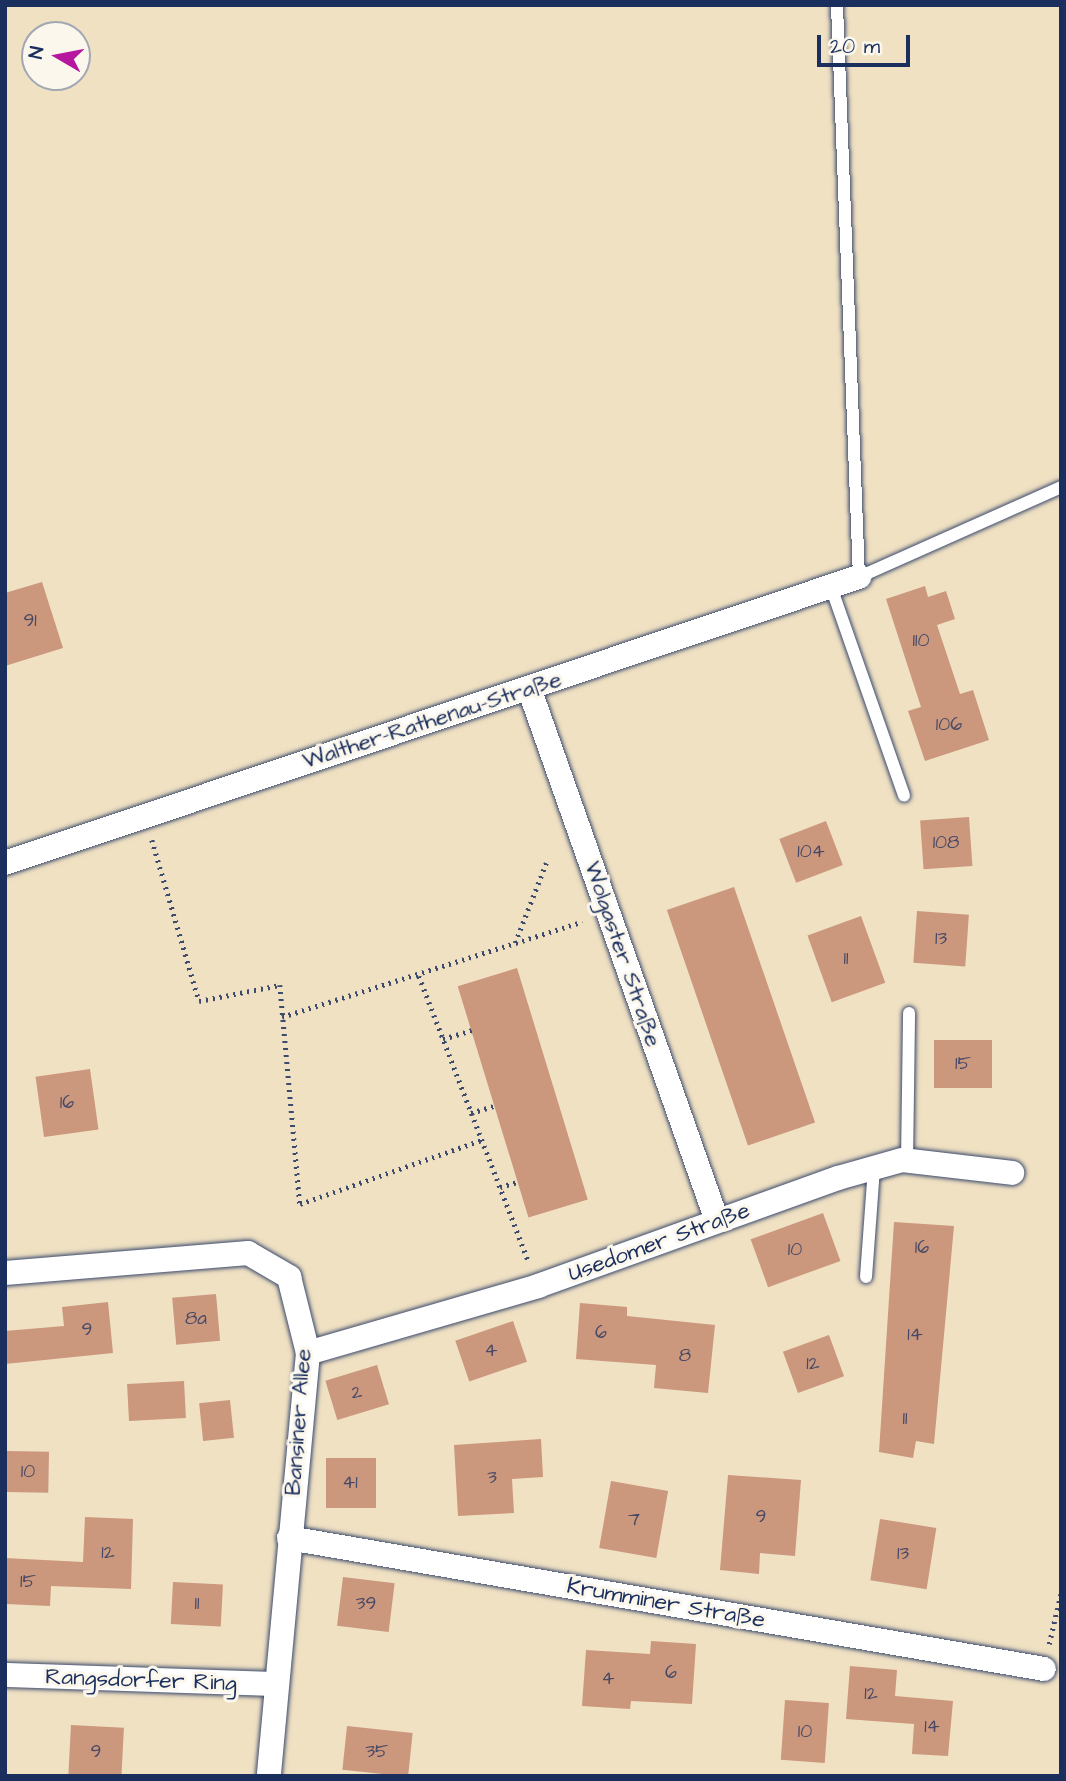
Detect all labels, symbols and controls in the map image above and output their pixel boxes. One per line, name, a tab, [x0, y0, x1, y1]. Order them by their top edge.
north arrow	[21, 21, 91, 91]
scale bar	[821, 21, 914, 65]
text: 20 m	[830, 32, 880, 61]
text: N	[22, 44, 51, 61]
house number: 91	[23, 610, 37, 632]
house number: 110	[913, 630, 929, 652]
street label: Walther-Rathenau-Straße	[299, 665, 565, 775]
house number: 106	[936, 714, 962, 736]
house number: 108	[933, 832, 959, 854]
house number: 104	[797, 841, 825, 863]
street label: Wolgaster Straße	[578, 858, 668, 1050]
house number: 13	[935, 928, 947, 950]
house number: 11	[844, 948, 848, 970]
house number: 15	[955, 1053, 971, 1075]
house number: 16	[60, 1092, 74, 1114]
street label: Usedomer Straße	[564, 1196, 754, 1288]
house number: 16	[915, 1237, 929, 1259]
house number: 10	[788, 1239, 802, 1261]
house number: 8a	[185, 1308, 207, 1330]
house number: 9	[82, 1319, 92, 1341]
house number: 6	[595, 1322, 607, 1344]
house number: 14	[907, 1324, 923, 1346]
house number: 4	[485, 1340, 497, 1362]
house number: 8	[679, 1345, 691, 1367]
street label: Bansiner Allee	[279, 1348, 317, 1496]
house number: 12	[806, 1353, 820, 1375]
house number: 2	[352, 1382, 362, 1404]
house number: 11	[903, 1408, 907, 1430]
house number: 10	[21, 1461, 35, 1483]
house number: 3	[487, 1467, 497, 1489]
house number: 41	[342, 1472, 358, 1494]
house number: 9	[756, 1506, 766, 1528]
house number: 7	[628, 1509, 640, 1531]
house number: 12	[101, 1542, 115, 1564]
house number: 13	[897, 1543, 909, 1565]
house number: 15	[20, 1571, 36, 1593]
street label: Krumminer Straße	[565, 1572, 767, 1634]
house number: 11	[195, 1593, 199, 1615]
house number: 39	[356, 1593, 376, 1615]
house number: 6	[665, 1662, 677, 1684]
street label: Rangsdorfer Ring	[45, 1663, 237, 1697]
house number: 4	[602, 1668, 614, 1690]
house number: 12	[864, 1683, 878, 1705]
house number: 14	[924, 1716, 940, 1738]
house number: 10	[798, 1721, 812, 1743]
house number: 9	[91, 1741, 101, 1763]
house number: 35	[365, 1741, 389, 1763]

